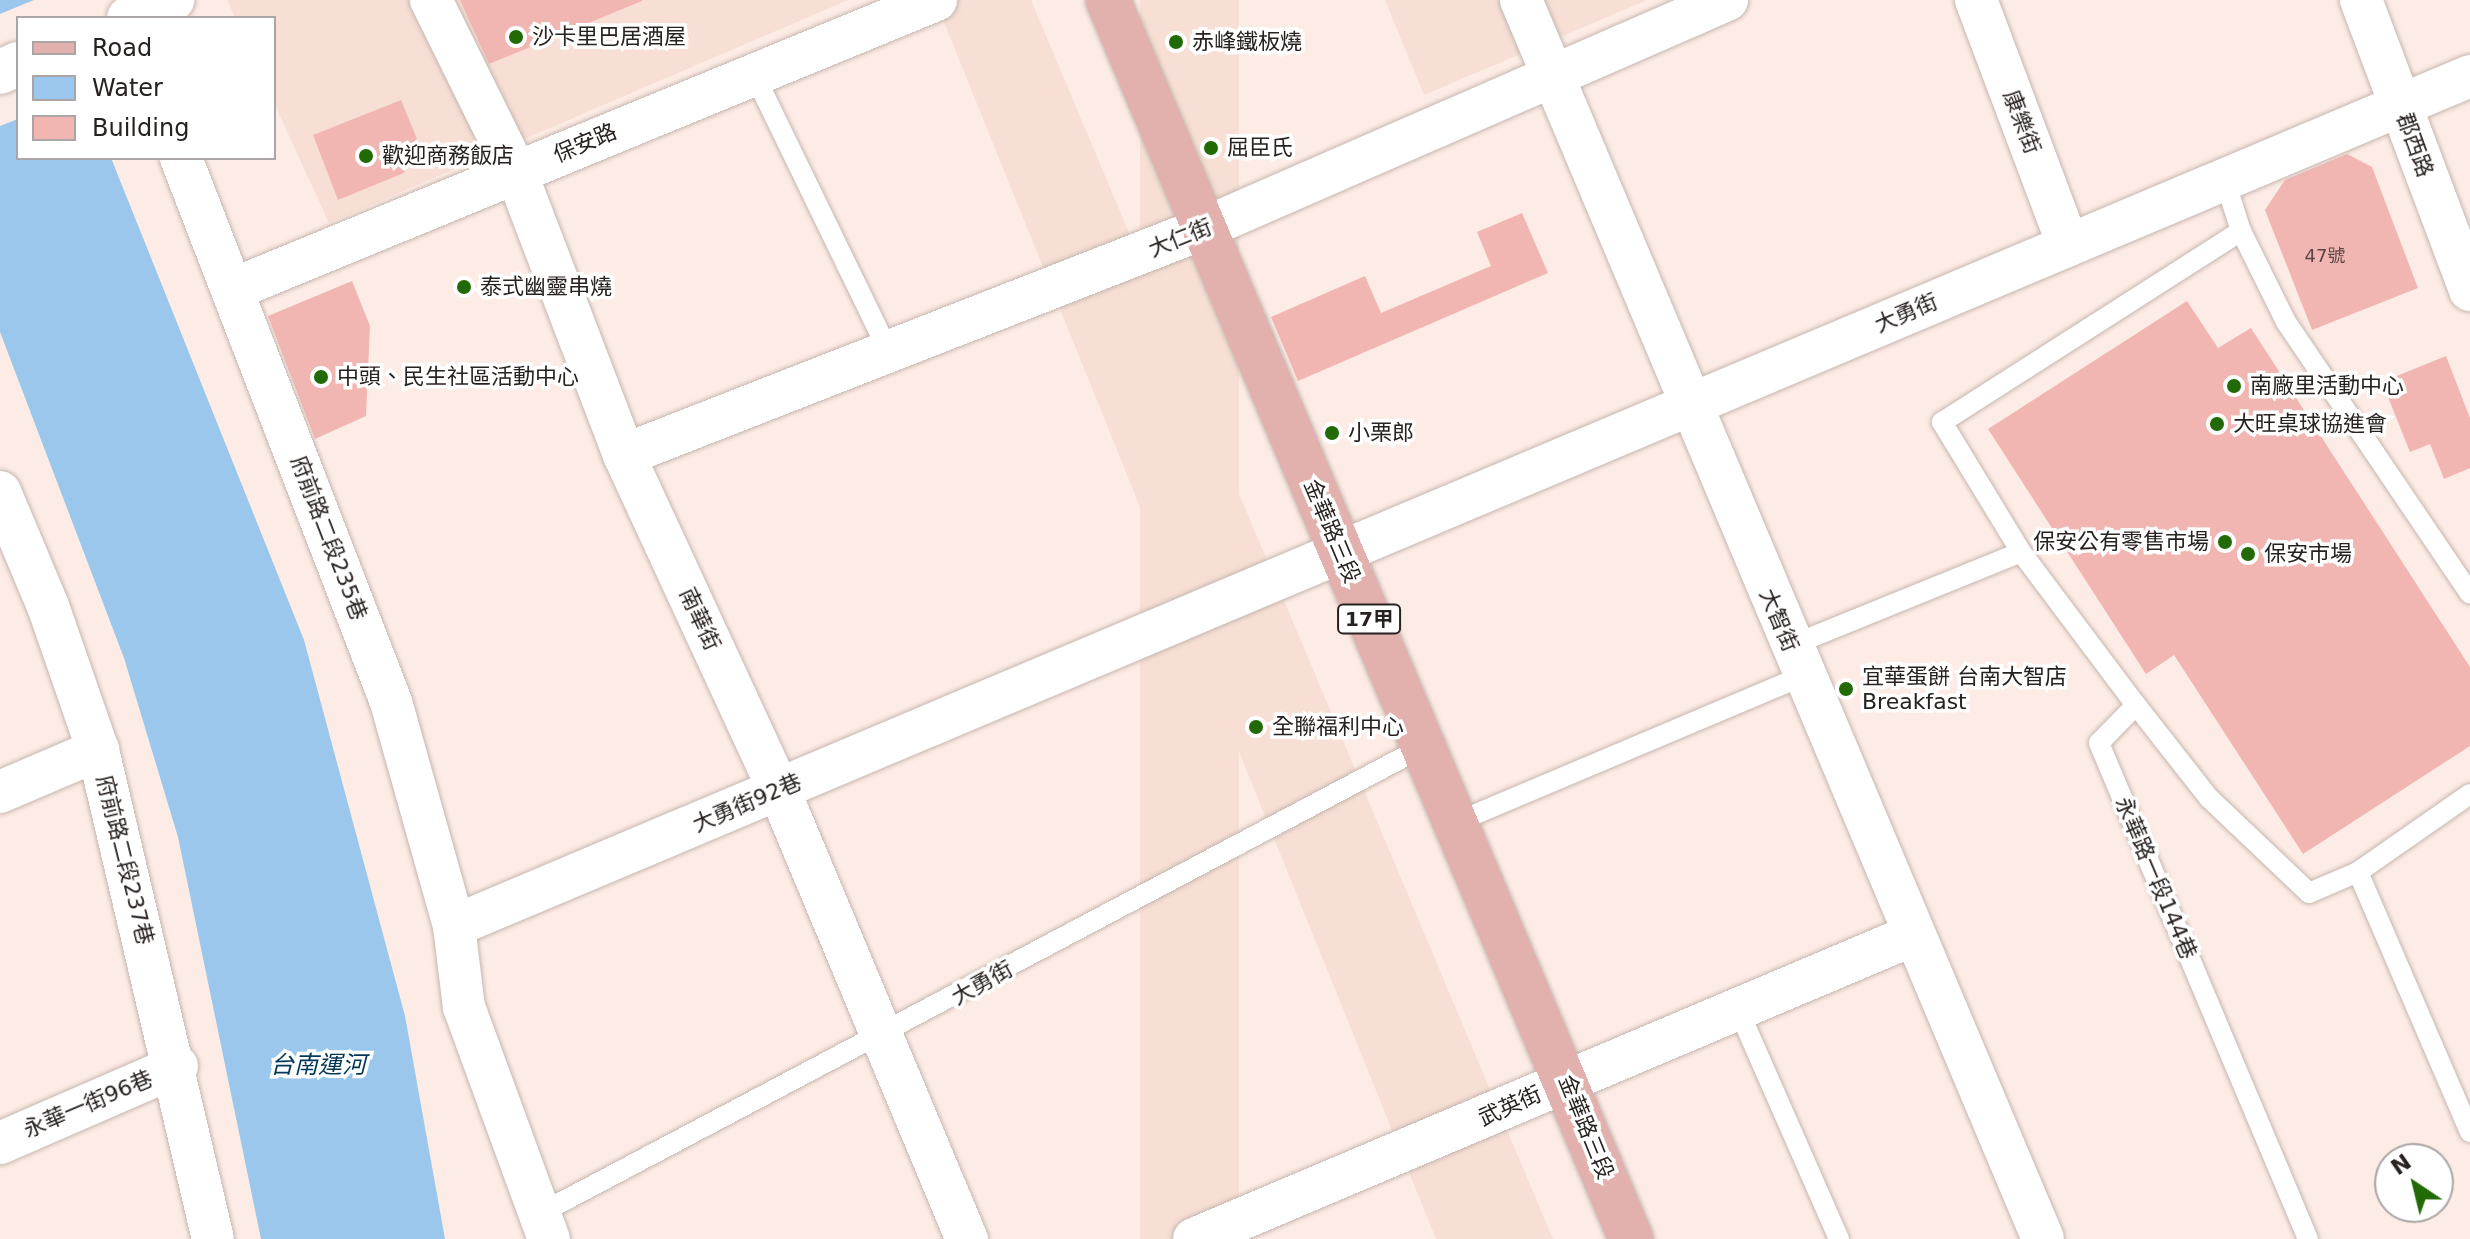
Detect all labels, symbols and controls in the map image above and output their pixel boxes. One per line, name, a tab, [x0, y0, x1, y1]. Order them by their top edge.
legend	[16, 16, 276, 160]
place label: 沙卡里巴居酒屋	[532, 24, 686, 50]
marker: 沙卡里巴居酒屋	[507, 28, 525, 46]
place label: 赤峰鐵板燒	[1192, 29, 1302, 55]
marker: 赤峰鐵板燒	[1167, 33, 1185, 51]
text: Road	[92, 34, 152, 62]
text: Water	[92, 74, 163, 102]
street label: 康樂街	[1998, 86, 2046, 158]
street label: 郡西路	[2391, 109, 2439, 181]
text: Building	[92, 114, 189, 142]
street label: 保安路	[549, 118, 621, 168]
place label: 屈臣氏	[1227, 135, 1293, 161]
marker: 屈臣氏	[1202, 139, 1220, 157]
place label: 歡迎商務飯店	[382, 143, 514, 169]
marker: 歡迎商務飯店	[357, 147, 375, 165]
street label: 大仁街	[1144, 213, 1216, 263]
house number: 47號	[2305, 245, 2345, 267]
place label: 泰式幽靈串燒	[480, 274, 612, 300]
marker: 泰式幽靈串燒	[455, 278, 473, 296]
street label: 大勇街	[1870, 288, 1942, 338]
place label: 中頭、民生社區活動中心	[337, 364, 579, 390]
marker: 中頭、民生社區活動中心	[312, 368, 330, 386]
place label: 南廠里活動中心	[2250, 373, 2404, 399]
marker: 南廠里活動中心	[2225, 377, 2243, 395]
place label: 大旺桌球協進會	[2233, 411, 2387, 437]
marker: 大旺桌球協進會	[2208, 415, 2226, 433]
place label: 小栗郎	[1348, 420, 1414, 446]
marker: 小栗郎	[1323, 424, 1341, 442]
street label: 府前路二段235巷	[286, 452, 372, 624]
street label: 金華路三段	[1298, 475, 1366, 587]
place label: 保安公有零售市場	[2033, 529, 2209, 555]
marker: 保安公有零售市場	[2216, 533, 2234, 551]
place label: 保安市場	[2264, 541, 2352, 567]
marker: 保安市場	[2239, 545, 2257, 563]
street label: 南華街	[674, 584, 726, 654]
street label: 大智街	[1754, 584, 1804, 656]
road number: 17甲	[1337, 603, 1401, 635]
place label: 宜華蛋餅 台南大智店 Breakfast	[1862, 663, 2067, 714]
marker: 宜華蛋餅 台南大智店 Breakfast	[1837, 680, 1855, 698]
place label: 全聯福利中心	[1272, 714, 1404, 740]
marker: 全聯福利中心	[1247, 718, 1265, 736]
street label: 大勇街92巷	[688, 768, 806, 838]
street label: 府前路二段237巷	[91, 772, 159, 948]
street label: 永華路一段144巷	[2110, 793, 2202, 963]
street label: 大勇街	[947, 955, 1017, 1011]
water label: 台南運河	[270, 1052, 366, 1080]
street label: 永華一街96巷	[19, 1065, 157, 1143]
street label: 金華路三段	[1553, 1071, 1619, 1183]
street label: 武英街	[1474, 1081, 1546, 1131]
north arrow	[2374, 1143, 2454, 1223]
text: N	[2386, 1149, 2416, 1180]

